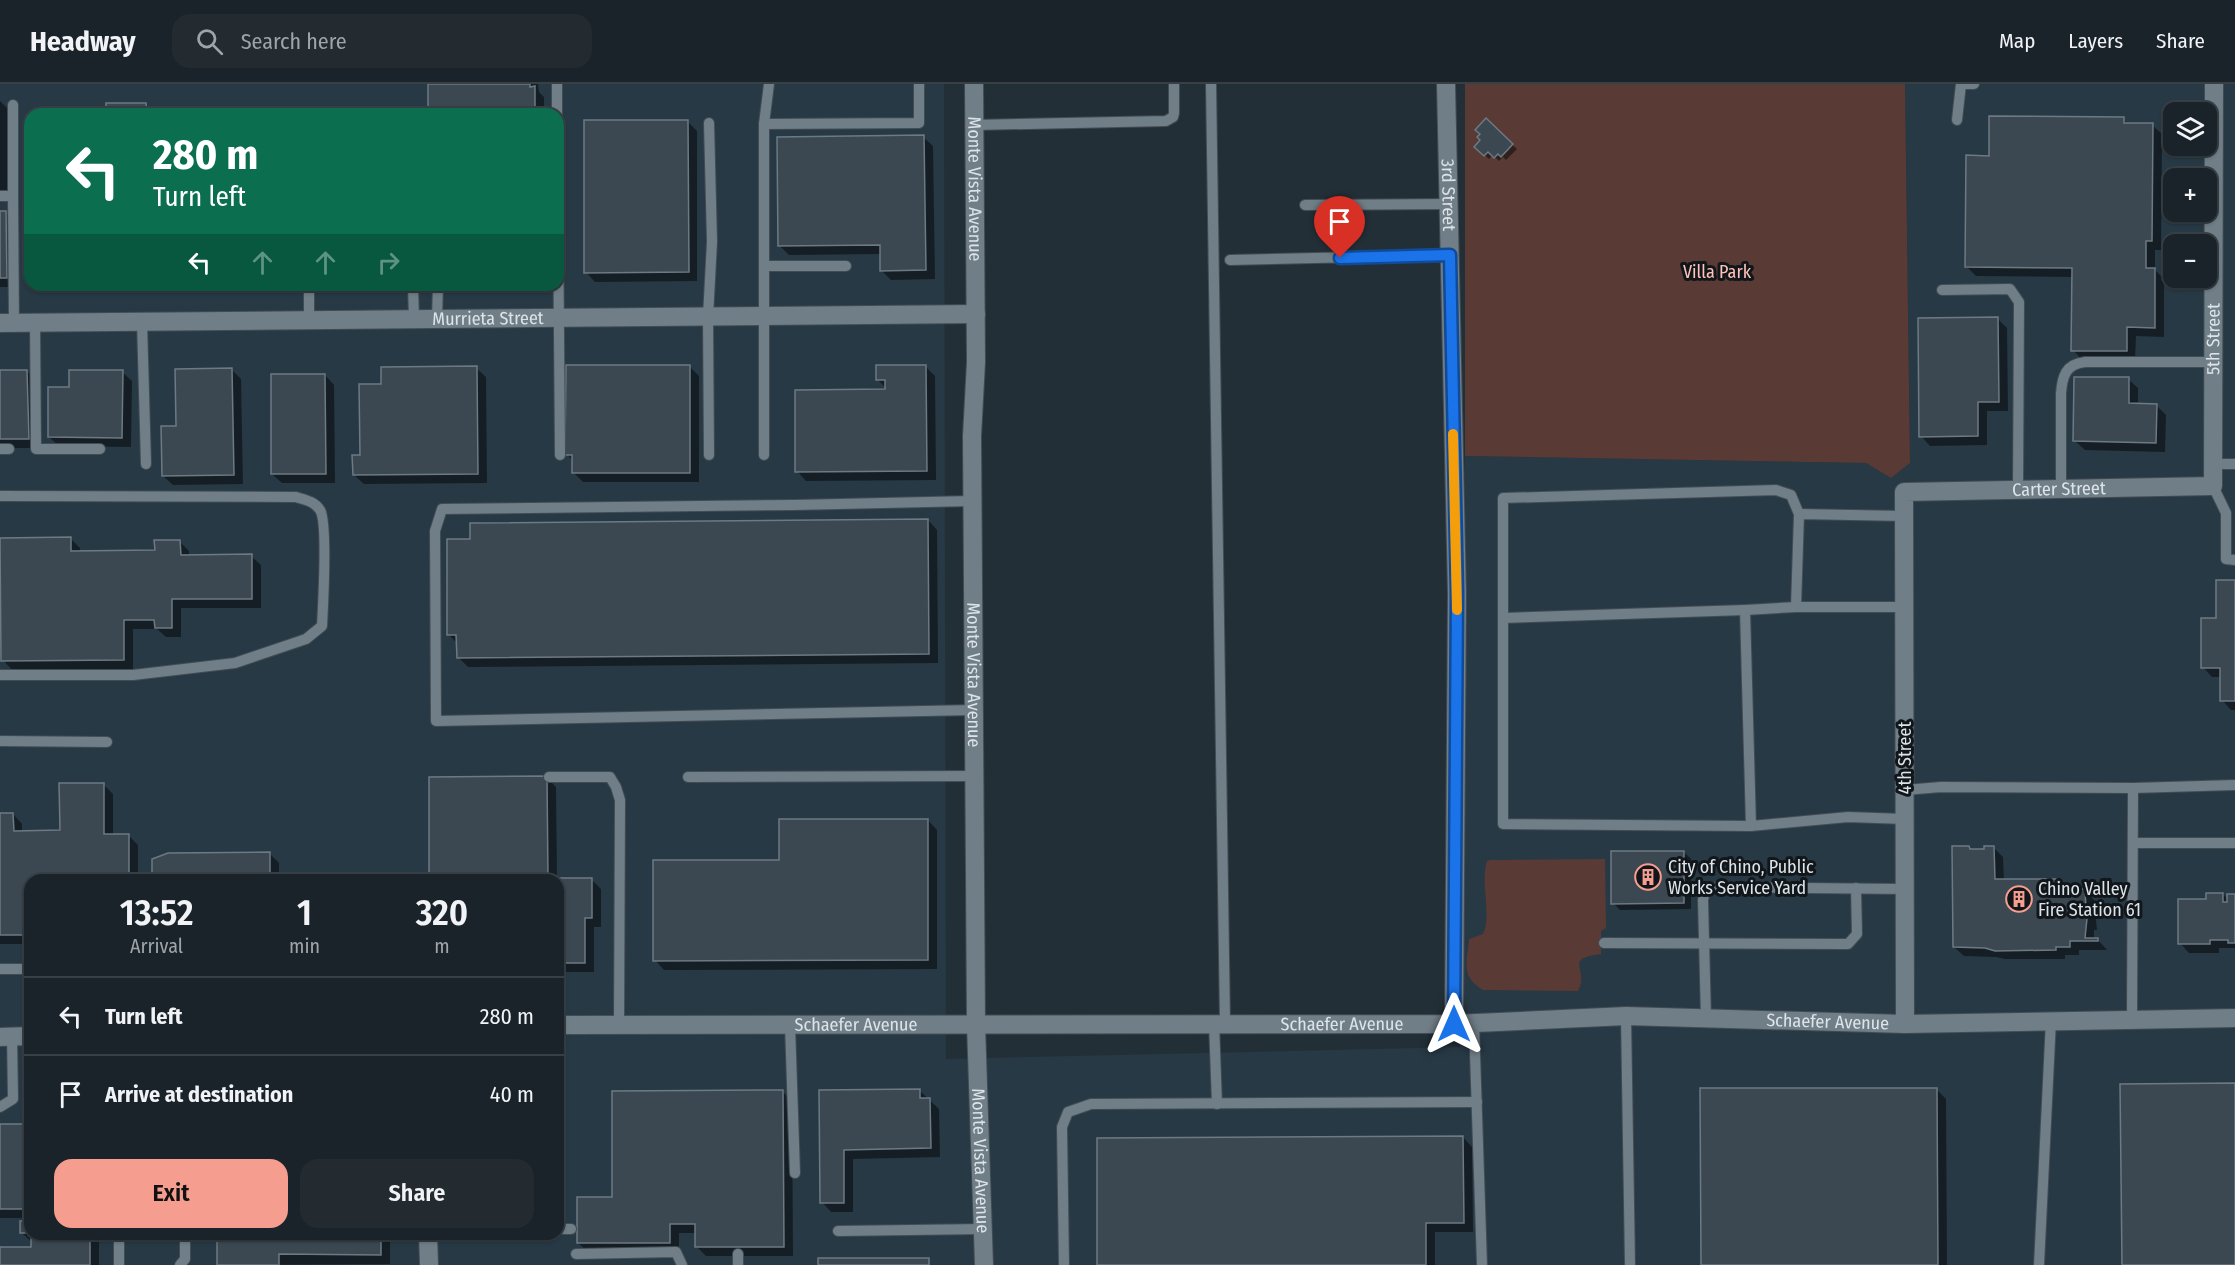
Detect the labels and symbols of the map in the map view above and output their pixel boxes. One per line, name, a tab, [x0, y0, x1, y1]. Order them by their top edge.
street label: Monte Vista Avenue	[963, 116, 986, 262]
street label: 3rd Street	[1437, 159, 1460, 231]
pin	[1314, 196, 1365, 258]
park label: Villa Park	[1683, 261, 1752, 283]
street label: 5th Street	[2202, 303, 2224, 375]
street label: Murrieta Street	[432, 307, 544, 330]
street label: Carter Street	[2012, 477, 2106, 501]
street label: Monte Vista Avenue	[962, 602, 985, 748]
street label: 4th Street	[1894, 722, 1916, 794]
place label: City of Chino, Public Works Service Yard	[1668, 856, 1814, 899]
building icon: City of Chino, Public Works Service Yard	[1633, 862, 1663, 892]
place label: Chino Valley Fire Station 61	[2038, 878, 2141, 921]
building icon: Chino Valley Fire Station 61	[2004, 884, 2034, 914]
position arrow	[1422, 992, 1486, 1056]
street label: Schaefer Avenue	[1766, 1009, 1890, 1035]
street label: Schaefer Avenue	[1281, 1013, 1404, 1035]
street label: Schaefer Avenue	[795, 1014, 918, 1036]
street label: Monte Vista Avenue	[967, 1088, 994, 1234]

